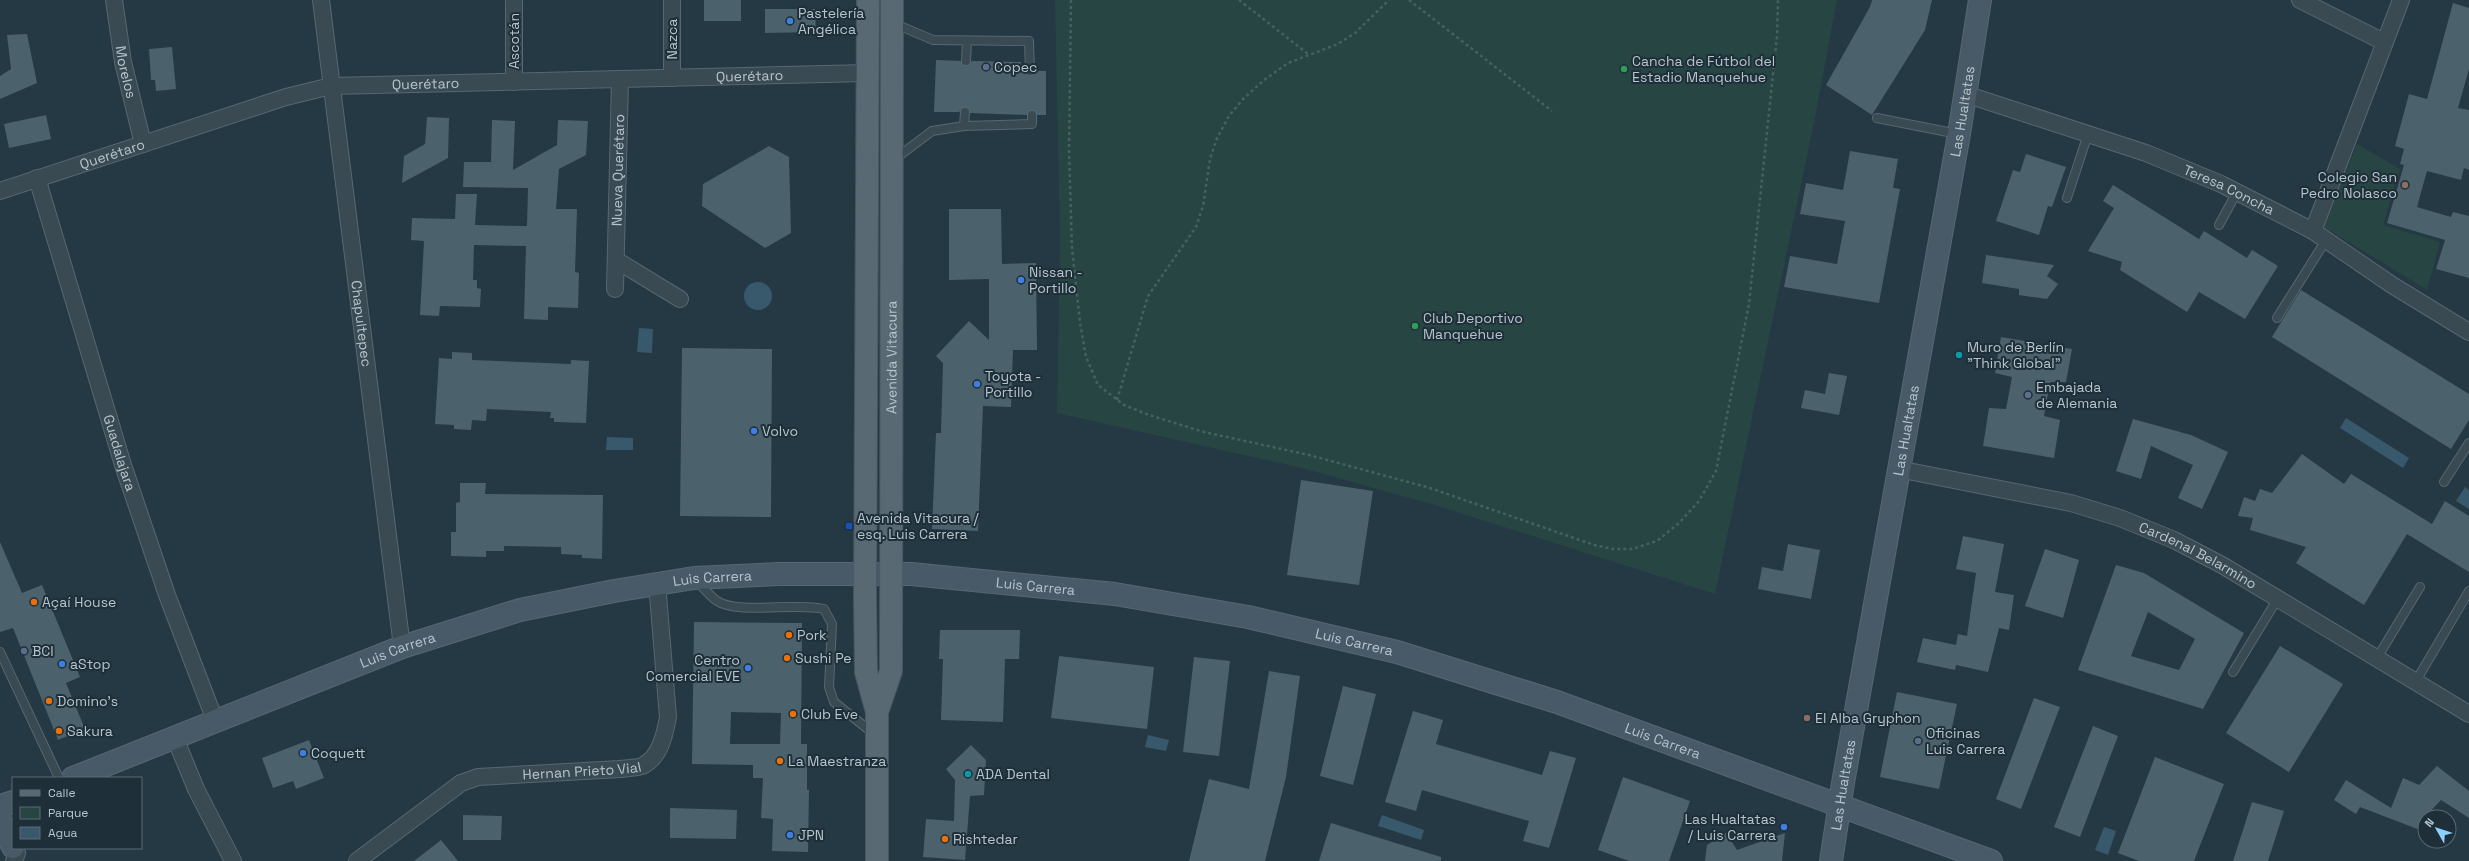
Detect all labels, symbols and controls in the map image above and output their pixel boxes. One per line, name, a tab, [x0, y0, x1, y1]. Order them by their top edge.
place label: Pastelería Angélica	[798, 4, 864, 38]
street label: Ascotán	[505, 13, 523, 69]
marker: Pastelería Angélica	[785, 16, 795, 26]
street label: Nazca	[663, 19, 681, 59]
street label: Morelos	[112, 44, 141, 100]
place label: Cancha de Fútbol del Estadio Manquehue	[1632, 52, 1775, 86]
place label: Copec	[994, 58, 1037, 76]
marker: Copec	[981, 62, 991, 72]
marker: Cancha de Fútbol del Estadio Manquehue	[1619, 64, 1629, 74]
street label: Las Hualtatas	[1946, 65, 1979, 158]
street label: Querétaro	[716, 66, 783, 86]
street label: Querétaro	[392, 74, 460, 94]
street label: Nueva Querétaro	[607, 114, 628, 226]
street label: Querétaro	[77, 135, 147, 173]
street label: Teresa Concha	[2181, 160, 2277, 219]
place label: Colegio San Pedro Nolasco	[2300, 168, 2397, 202]
marker: Colegio San Pedro Nolasco	[2400, 180, 2410, 190]
place label: Nissan - Portillo	[1029, 263, 1083, 297]
marker: Nissan - Portillo	[1016, 275, 1026, 285]
street label: Chapultepec	[347, 279, 376, 368]
street label: Avenida Vitacura	[882, 301, 901, 414]
place label: Club Deportivo Manquehue	[1423, 309, 1523, 343]
marker: Club Deportivo Manquehue	[1410, 321, 1420, 331]
place label: Muro de Berlín "Think Global"	[1967, 338, 2064, 372]
marker: Muro de Berlín "Think Global"	[1954, 350, 1964, 360]
place label: Toyota - Portillo	[985, 367, 1041, 401]
place label: Embajada de Alemania	[2036, 378, 2117, 412]
marker: Toyota - Portillo	[972, 379, 982, 389]
street label: Las Hualtatas	[1889, 384, 1923, 477]
marker: Embajada de Alemania	[2023, 390, 2033, 400]
street label: Guadalajara	[99, 413, 140, 493]
place label: Volvo	[762, 422, 798, 440]
marker: Volvo	[749, 426, 759, 436]
place label: Avenida Vitacura / esq. Luis Carrera	[857, 509, 980, 543]
street label: Cardenal Belarmino	[2136, 518, 2260, 593]
marker: Avenida Vitacura / esq. Luis Carrera	[844, 521, 854, 531]
street label: Luis Carrera	[671, 566, 752, 590]
street label: Luis Carrera	[995, 573, 1076, 599]
place label: Açaí House	[42, 593, 116, 611]
marker: Açaí House	[29, 597, 39, 607]
street label: Luis Carrera	[1314, 624, 1395, 660]
place label: Pork	[797, 626, 827, 644]
street label: Luis Carrera	[357, 628, 438, 672]
marker: Pork	[784, 630, 794, 640]
place label: BCI	[32, 642, 54, 660]
marker: BCI	[19, 646, 29, 656]
place label: Sushi Pe	[795, 649, 852, 667]
place label: Centro Comercial EVE	[646, 651, 740, 685]
marker: Sushi Pe	[782, 653, 792, 663]
place label: aStop	[70, 655, 111, 673]
marker: aStop	[57, 659, 67, 669]
marker: Centro Comercial EVE	[743, 663, 753, 673]
place label: Domino's	[57, 692, 118, 710]
marker: Domino's	[44, 696, 54, 706]
place label: Club Eve	[801, 705, 858, 723]
marker: Club Eve	[788, 709, 798, 719]
place label: El Alba Gryphon	[1815, 709, 1921, 727]
marker: El Alba Gryphon	[1802, 713, 1812, 723]
street label: Luis Carrera	[1622, 719, 1703, 763]
place label: Sakura	[67, 722, 113, 740]
place label: Oficinas Luis Carrera	[1926, 724, 2005, 758]
marker: Sakura	[54, 726, 64, 736]
marker: Oficinas Luis Carrera	[1913, 736, 1923, 746]
street label: Las Hualtatas	[1827, 738, 1860, 832]
place label: Coquett	[311, 744, 366, 762]
marker: Coquett	[298, 748, 308, 758]
place label: La Maestranza	[788, 752, 886, 770]
marker: La Maestranza	[775, 756, 785, 766]
street label: Hernan Prieto Vial	[522, 758, 643, 783]
place label: ADA Dental	[976, 765, 1050, 783]
marker: ADA Dental	[963, 769, 973, 779]
legend	[12, 777, 142, 849]
text: Calle	[48, 785, 76, 801]
text: Parque	[48, 805, 88, 821]
north arrow	[2417, 809, 2457, 849]
place label: Las Hualtatas / Luis Carrera	[1684, 810, 1776, 844]
text: N	[2421, 815, 2437, 830]
marker: Las Hualtatas / Luis Carrera	[1779, 822, 1789, 832]
text: Agua	[48, 825, 78, 841]
place label: JPN	[798, 826, 824, 844]
marker: JPN	[785, 830, 795, 840]
place label: Rishtedar	[953, 830, 1018, 848]
marker: Rishtedar	[940, 834, 950, 844]

